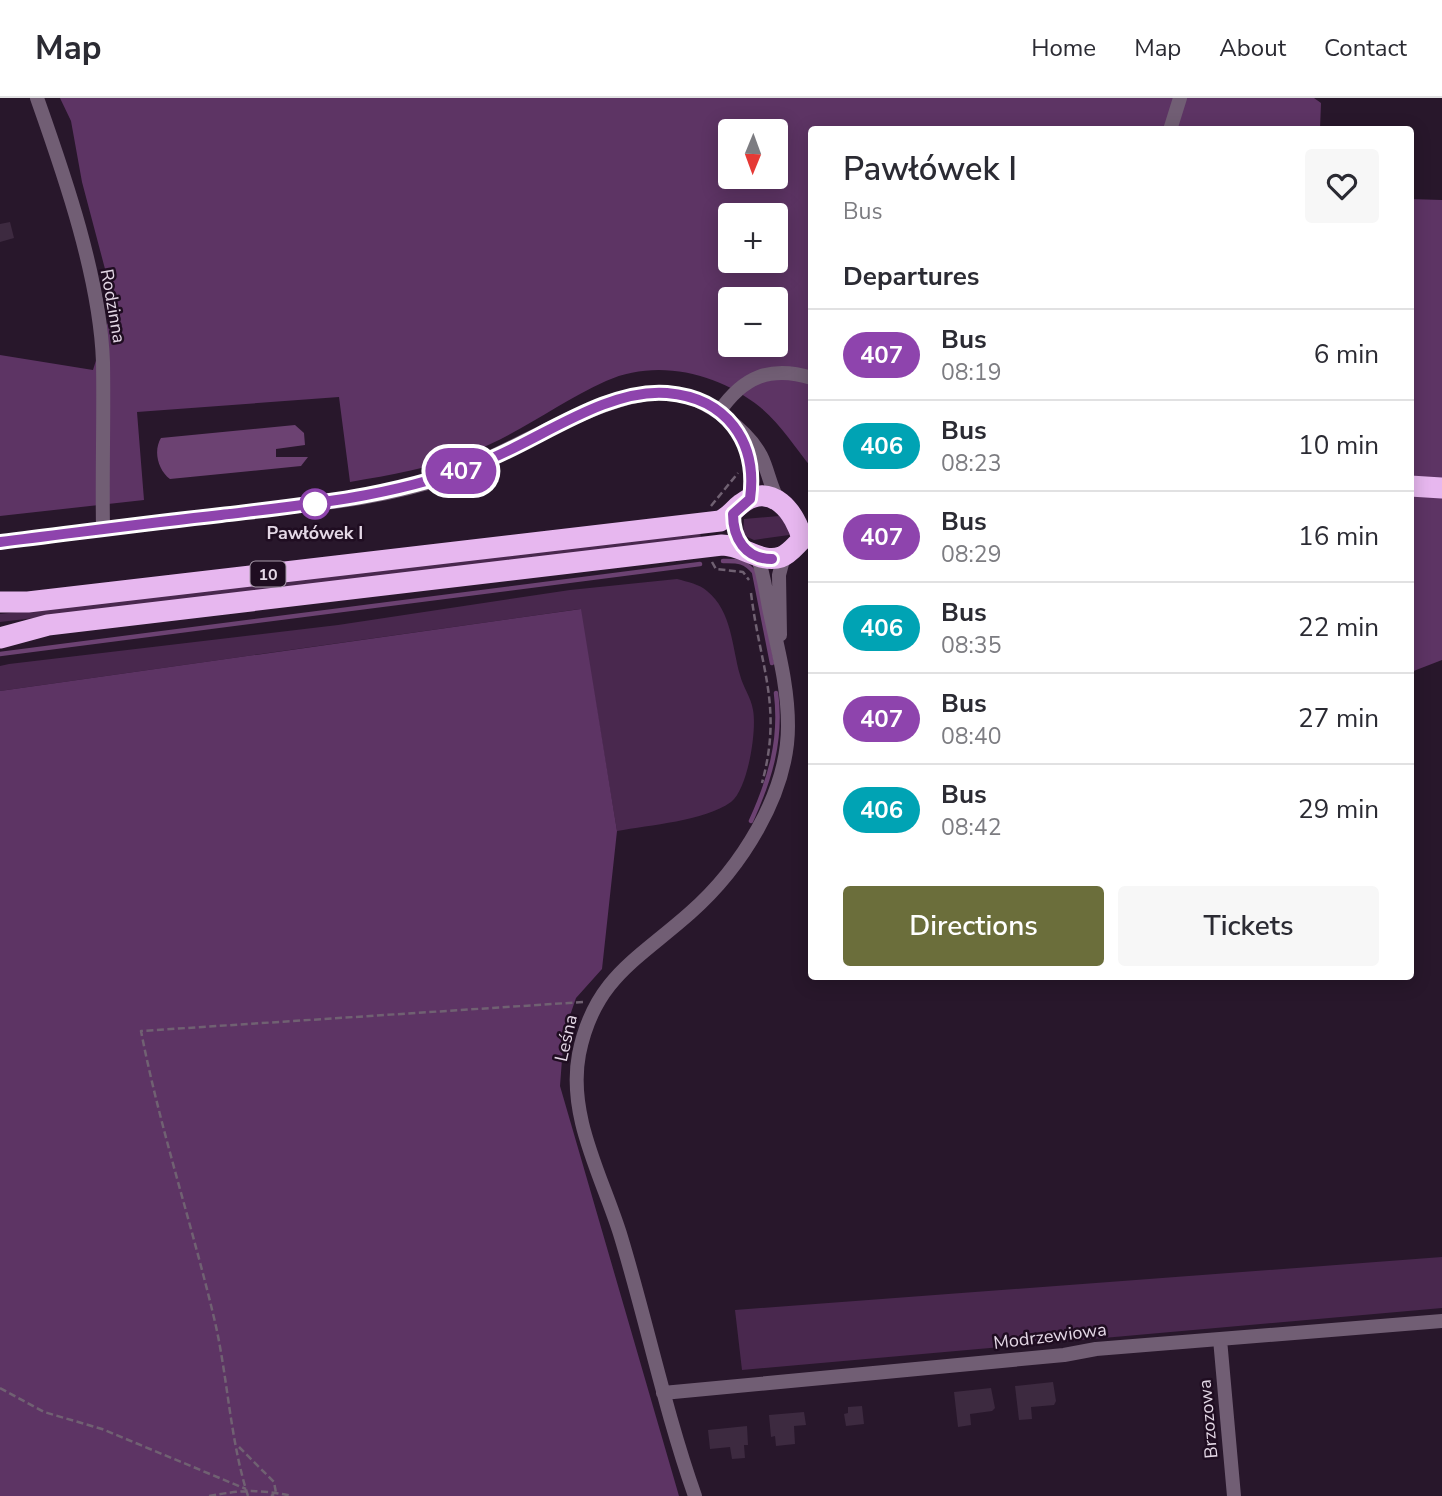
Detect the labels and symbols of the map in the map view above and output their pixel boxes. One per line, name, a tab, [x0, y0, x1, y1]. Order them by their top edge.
north arrow	[718, 119, 788, 189]
street label: Rodzinna	[95, 267, 131, 345]
line badge: 407	[421, 448, 501, 494]
marker: Pawłówek I	[300, 489, 330, 519]
place label: Pawłówek I	[267, 521, 363, 545]
road number: 10	[250, 561, 286, 587]
street label: Leśna	[549, 1012, 583, 1064]
street label: Modrzewiowa	[992, 1317, 1108, 1355]
street label: Brzozowa	[1193, 1378, 1223, 1460]

